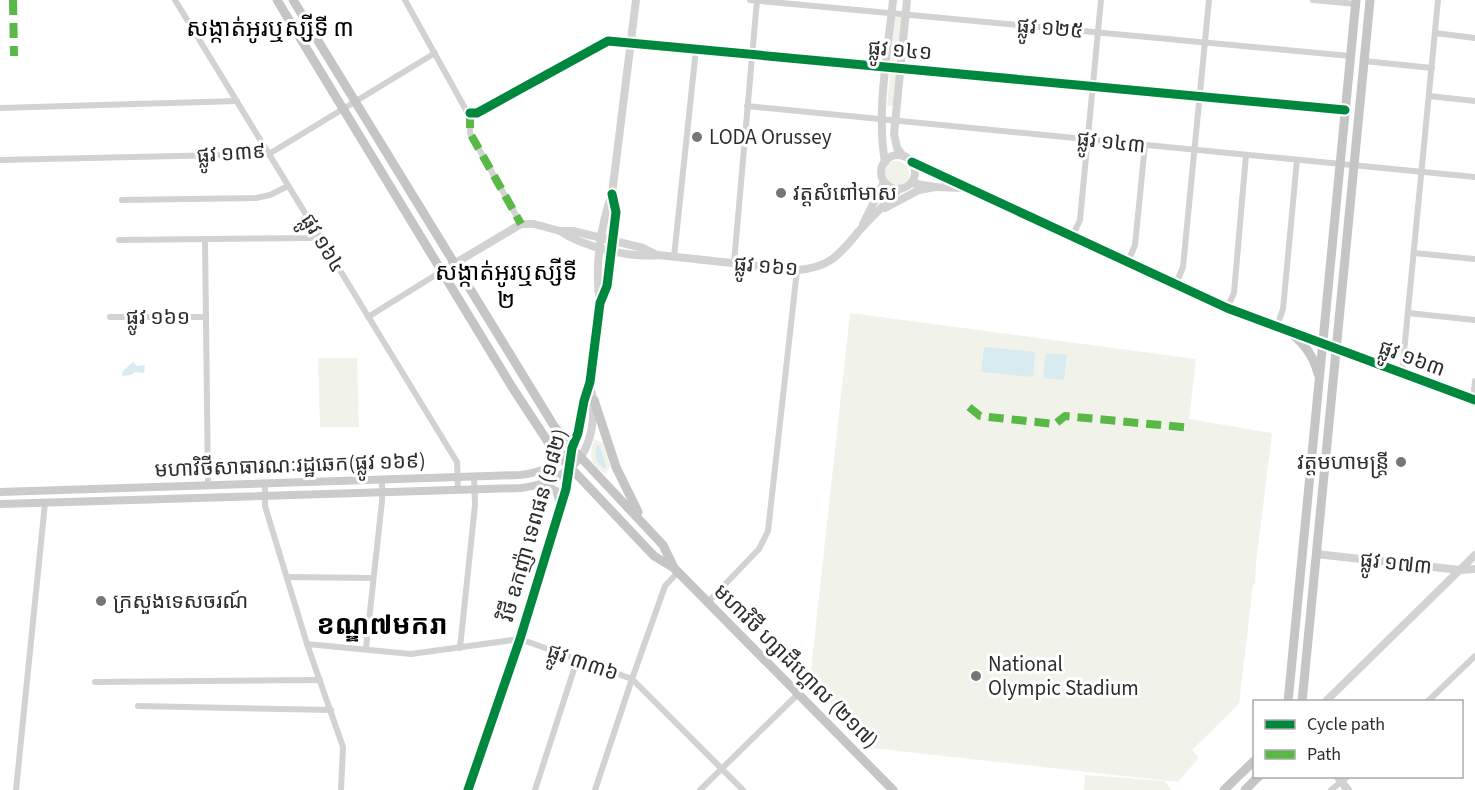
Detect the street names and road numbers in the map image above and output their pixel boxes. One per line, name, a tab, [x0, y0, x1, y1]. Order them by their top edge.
street label: ផ្លូវ ១២៥	[1015, 10, 1085, 50]
street label: ផ្លូវ ១៤១	[866, 32, 933, 72]
street label: ផ្លូវ ១៤៣	[1075, 123, 1147, 165]
street label: ផ្លូវ ១៣៩	[195, 136, 267, 175]
street label: ផ្លូវ ១៦៤	[290, 208, 352, 280]
street label: ផ្លូវ ១៦១	[732, 248, 799, 288]
street label: ផ្លូវ ១៦១	[126, 302, 190, 336]
street label: ផ្លូវ ១៦៣	[1373, 332, 1450, 388]
street label: វិថី ឧកញ៉ា ទេពផន (១៨២)	[491, 425, 575, 626]
street label: មហាវិថីសាធារណៈរដ្ឋឆេក(ផ្លូវ ១៦៩)	[154, 445, 426, 489]
street label: ផ្លូវ ១៧៣	[1358, 544, 1433, 586]
street label: មហាវិថី ហ្សាដឹហ្គោល (២១៧)	[707, 577, 885, 755]
street label: ផ្លូវ ៣៣៦	[542, 636, 623, 692]

